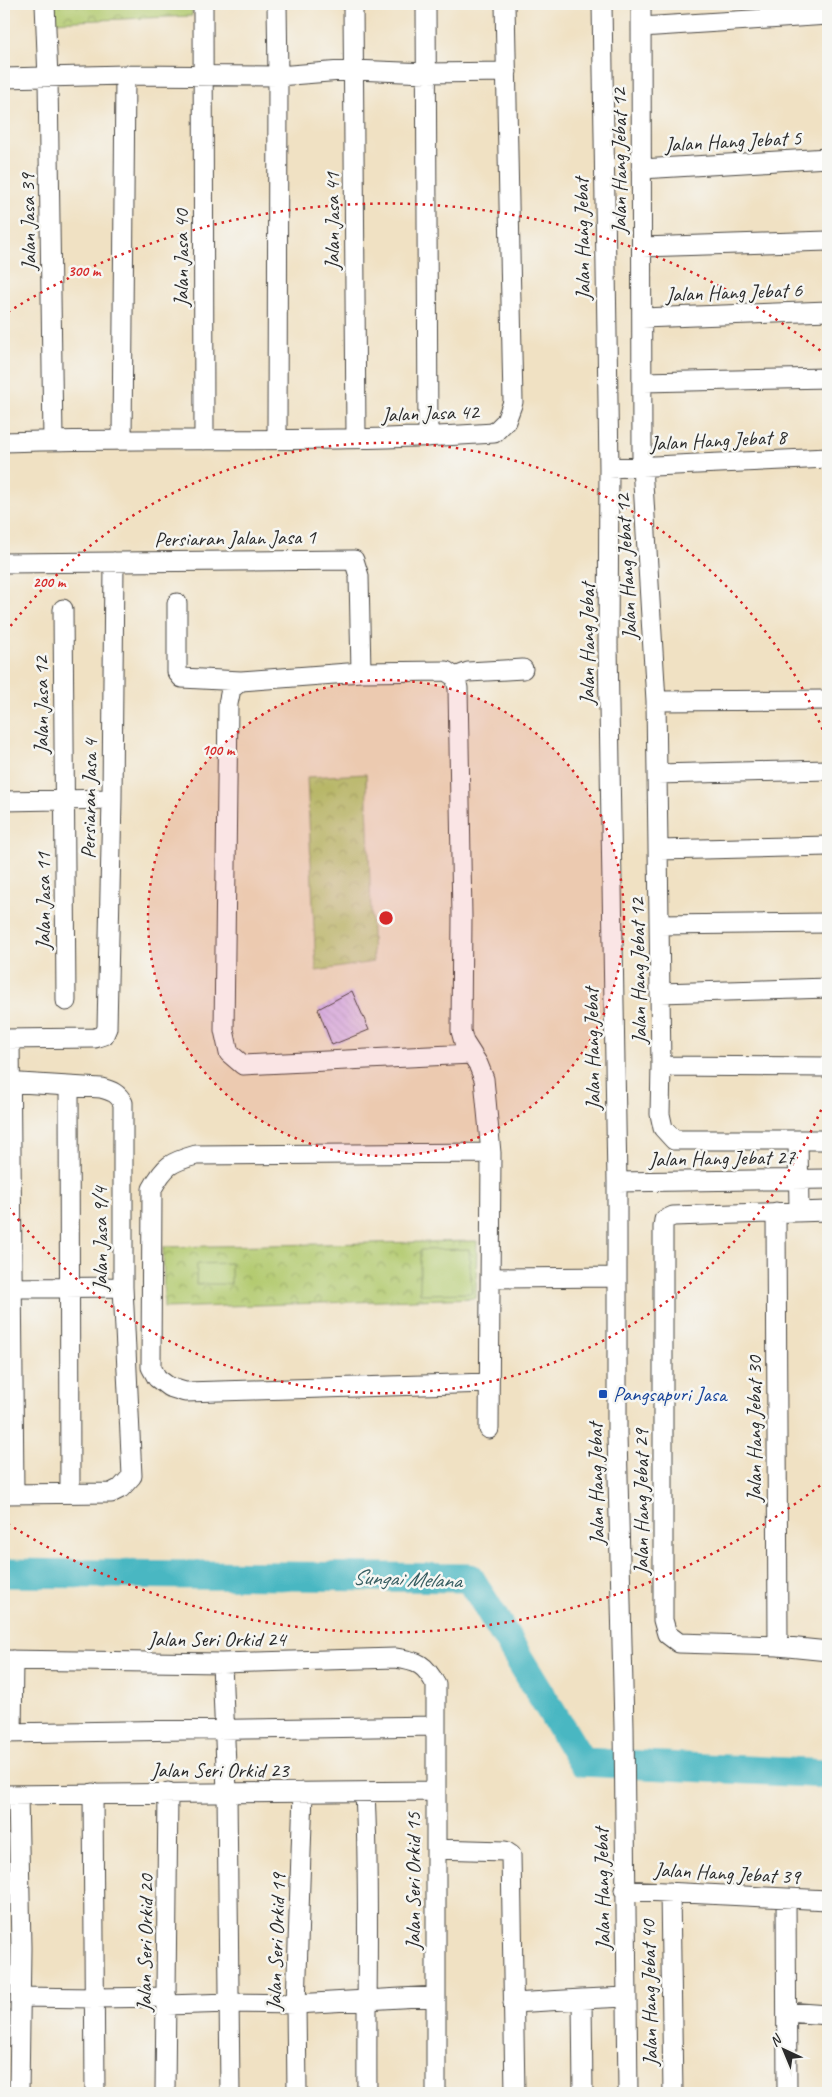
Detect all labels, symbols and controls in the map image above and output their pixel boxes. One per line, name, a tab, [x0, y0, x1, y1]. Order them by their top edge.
street label: Jalan Hang Jebat 12	[606, 86, 632, 235]
street label: Jalan Hang Jebat 5	[663, 124, 803, 158]
street label: Jalan Jasa 41	[319, 171, 345, 271]
street label: Jalan Jasa 39	[14, 172, 42, 272]
street label: Jalan Hang Jebat	[568, 175, 596, 301]
street label: Jalan Jasa 40	[168, 208, 194, 308]
text: 300 m	[68, 262, 102, 281]
street label: Jalan Hang Jebat 6	[664, 277, 803, 307]
street label: Jalan Jasa 42	[380, 398, 481, 428]
street label: Jalan Hang Jebat 8	[648, 423, 789, 457]
street label: Jalan Hang Jebat 12	[609, 492, 643, 642]
street label: Persiaran Jalan Jasa 1	[154, 524, 318, 552]
text: 200 m	[33, 573, 67, 592]
street label: Jalan Hang Jebat	[574, 580, 600, 706]
street label: Jalan Jasa 12	[28, 655, 54, 755]
street label: Persiaran Jasa 4	[75, 736, 103, 859]
text: 100 m	[202, 741, 236, 760]
street label: Jalan Jasa 11	[30, 851, 56, 951]
street label: Jalan Hang Jebat 12	[624, 896, 652, 1045]
centre of rings	[377, 909, 395, 927]
street label: Jalan Hang Jebat	[578, 985, 606, 1111]
street label: Jalan Hang Jebat 27	[648, 1144, 797, 1172]
street label: Jalan Jasa 9/4	[87, 1184, 113, 1292]
street label: Jalan Hang Jebat 30	[741, 1354, 767, 1503]
place label: Pangsapuri Jasa	[613, 1381, 729, 1407]
marker: Pangsapuri Jasa	[597, 1388, 609, 1400]
street label: Jalan Hang Jebat	[582, 1420, 610, 1546]
street label: Jalan Hang Jebat 29	[628, 1427, 654, 1576]
water label: Sungai Melana	[352, 1563, 465, 1595]
street label: Jalan Seri Orkid 24	[147, 1626, 288, 1652]
street label: Jalan Seri Orkid 23	[150, 1757, 290, 1783]
street label: Jalan Seri Orkid 15	[400, 1811, 426, 1951]
street label: Jalan Hang Jebat	[588, 1825, 616, 1951]
street label: Jalan Hang Jebat 39	[652, 1856, 802, 1890]
street label: Jalan Seri Orkid 19	[261, 1871, 291, 2012]
street label: Jalan Seri Orkid 20	[131, 1873, 159, 2013]
street label: Jalan Hang Jebat 40	[635, 1918, 663, 2067]
north arrow	[760, 2024, 810, 2074]
text: N	[766, 2030, 786, 2050]

